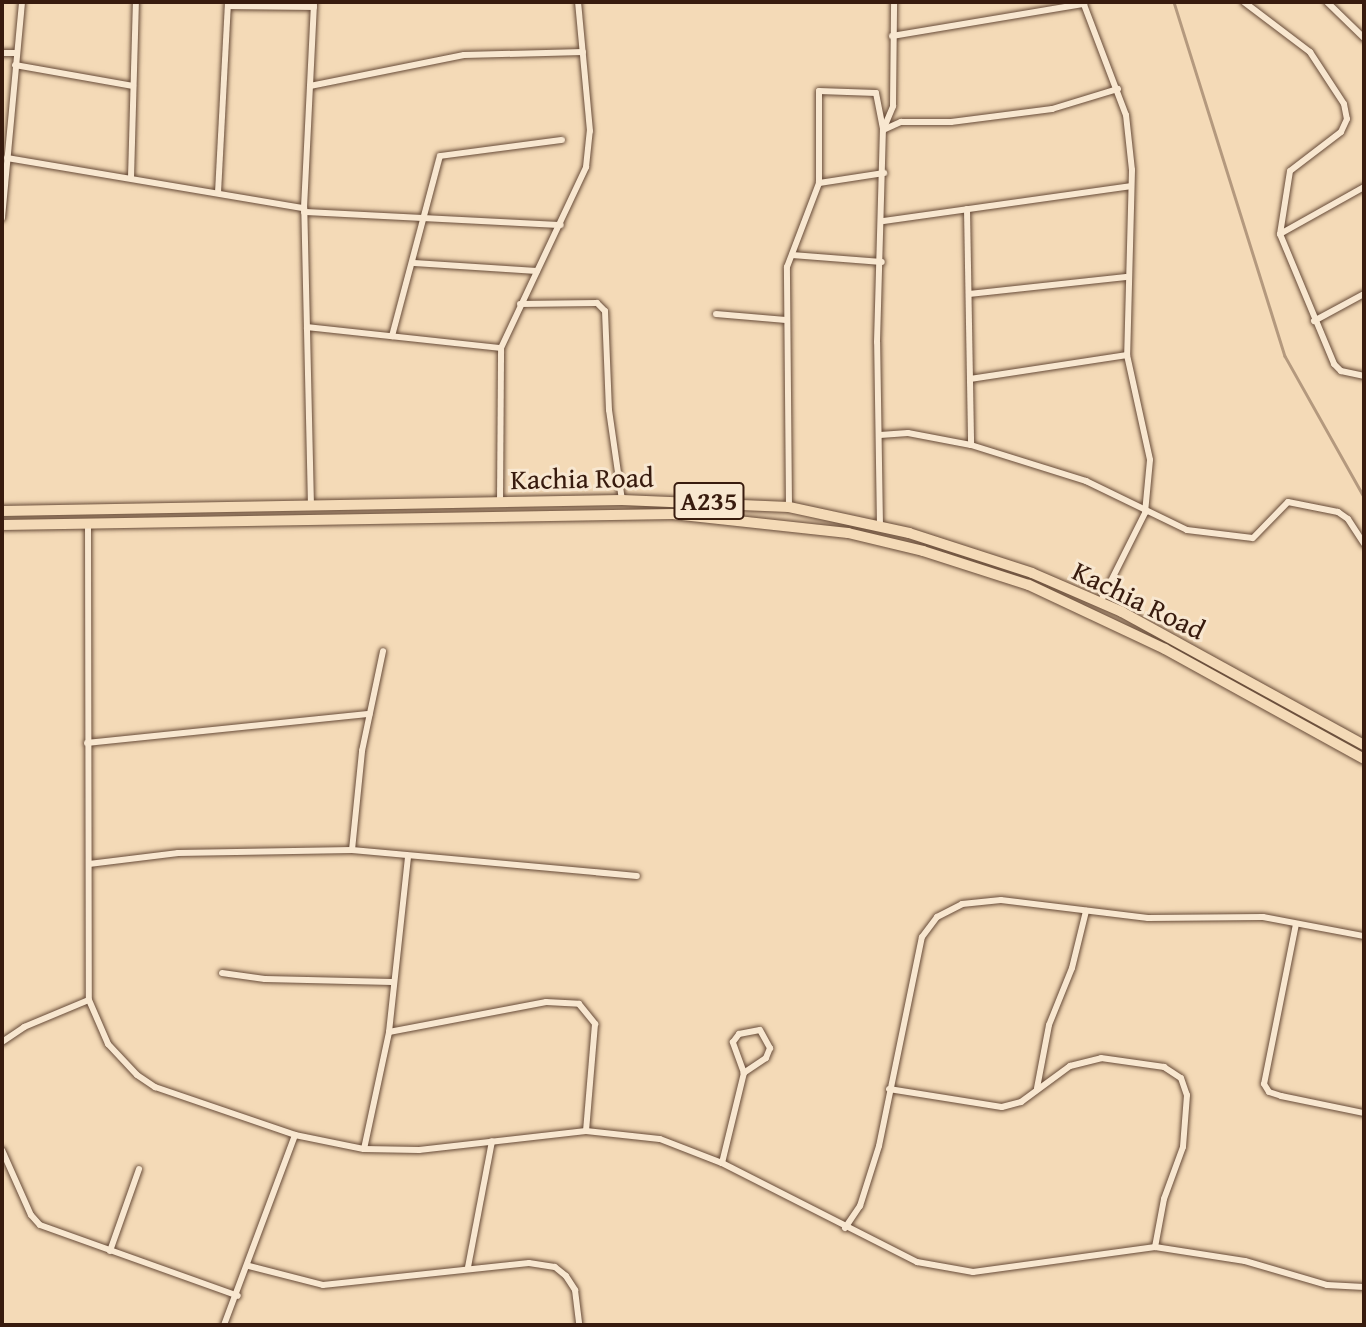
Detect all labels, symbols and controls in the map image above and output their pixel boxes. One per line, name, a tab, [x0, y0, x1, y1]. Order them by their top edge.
street label: Kachia Road	[510, 460, 654, 496]
road number: A235	[672, 478, 746, 524]
street label: Kachia Road	[1067, 553, 1211, 647]

